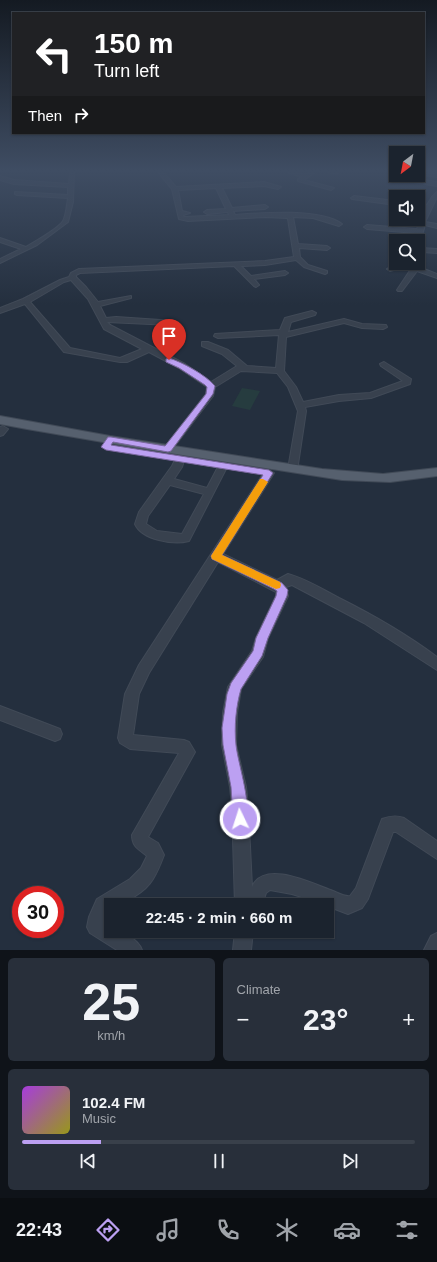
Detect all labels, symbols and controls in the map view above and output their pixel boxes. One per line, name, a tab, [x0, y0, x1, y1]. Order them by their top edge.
icon: left	[28, 28, 80, 80]
text: 150 m	[94, 28, 173, 59]
text: Turn left	[94, 61, 159, 81]
icon: right	[70, 104, 92, 126]
text: Then	[28, 107, 62, 124]
north arrow	[389, 146, 425, 182]
map controls	[389, 146, 425, 270]
button: sound	[389, 190, 425, 226]
button: search	[389, 234, 425, 270]
pin	[152, 319, 186, 360]
icon: arrive	[158, 325, 180, 347]
position arrow	[219, 798, 261, 840]
speed limit sign: 30	[12, 886, 64, 938]
text: 22:45 · 2 min · 660 m	[146, 909, 292, 926]
text: 25	[82, 973, 140, 1031]
text: Climate	[237, 982, 281, 997]
text: 23°	[303, 1003, 348, 1036]
text: −	[237, 1007, 249, 1032]
text: +	[402, 1007, 415, 1032]
text: km/h	[97, 1028, 125, 1043]
text: 102.4 FM	[82, 1094, 145, 1111]
text: Music	[82, 1111, 116, 1126]
icon: previous	[77, 1150, 99, 1172]
icon: pause	[208, 1150, 230, 1172]
icon: next	[339, 1150, 361, 1172]
icon: directions	[94, 1216, 122, 1244]
icon: music	[154, 1216, 182, 1244]
icon: phone	[214, 1216, 242, 1244]
icon: climate	[273, 1216, 301, 1244]
icon: car	[333, 1216, 361, 1244]
icon: filters	[393, 1216, 421, 1244]
text: 22:43	[16, 1220, 62, 1240]

